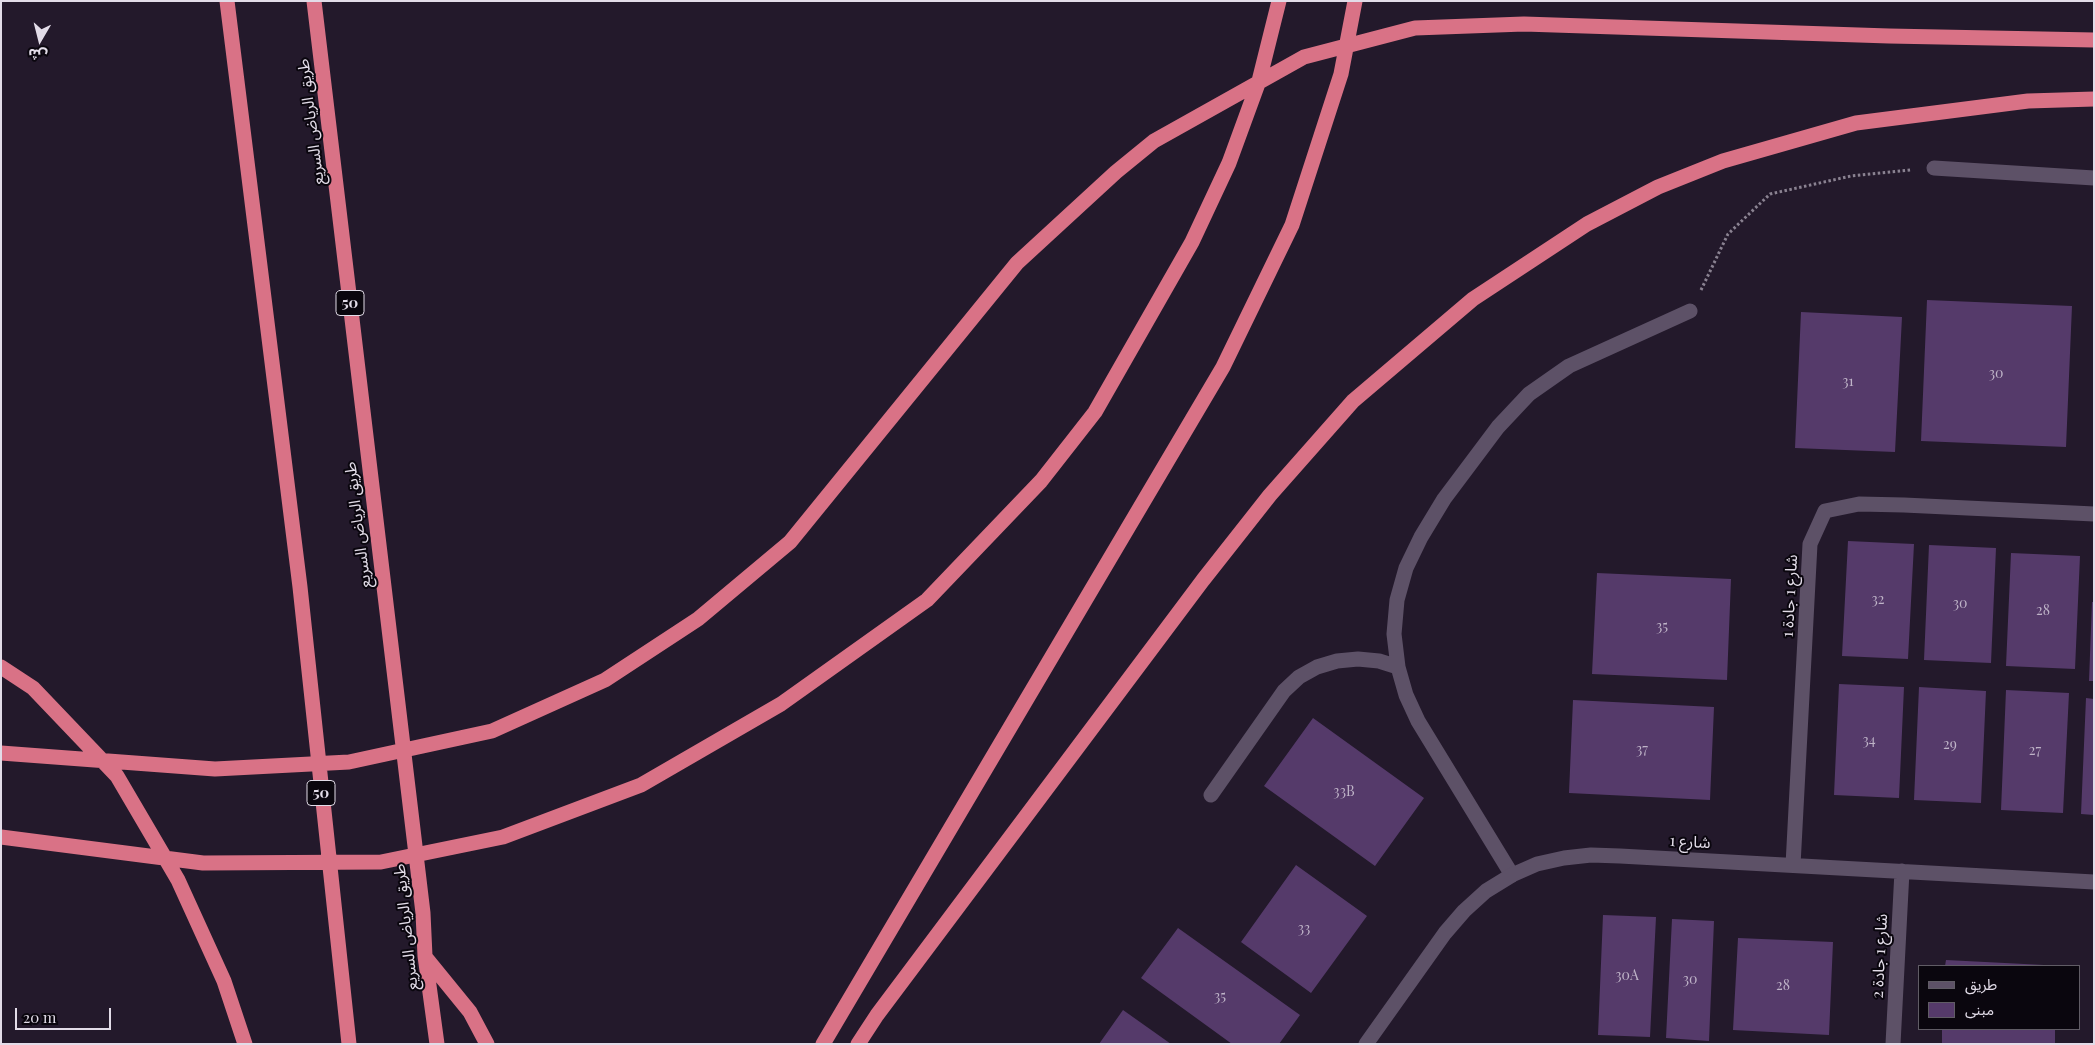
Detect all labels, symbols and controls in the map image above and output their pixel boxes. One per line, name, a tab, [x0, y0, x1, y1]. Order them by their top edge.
north arrow	[15, 15, 65, 65]
text: ش	[27, 45, 49, 66]
street label: طريق الرياض السريع	[294, 58, 328, 186]
road number: 50	[336, 290, 364, 316]
house number: 30	[1989, 366, 2003, 382]
house number: 31	[1842, 374, 1854, 390]
street label: طريق الرياض السريع	[341, 461, 375, 589]
street label: شارع 1 جادة 1	[1778, 554, 1802, 638]
house number: 32	[1871, 592, 1885, 608]
house number: 30	[1953, 596, 1967, 612]
house number: 28	[2036, 603, 2050, 619]
house number: 35	[1656, 619, 1668, 635]
house number: 34	[1862, 733, 1876, 749]
house number: 29	[1943, 737, 1957, 753]
house number: 37	[1636, 742, 1648, 758]
house number: 27	[2029, 743, 2041, 759]
road number: 50	[307, 780, 335, 806]
house number: 33B	[1333, 784, 1355, 800]
street label: شارع 1	[1669, 831, 1711, 853]
street label: طريق الرياض السريع	[390, 863, 422, 991]
street label: شارع 1 جادة 2	[1868, 913, 1892, 999]
house number: 33	[1298, 921, 1310, 937]
legend	[1918, 965, 2080, 1030]
house number: 30A	[1615, 968, 1639, 984]
house number: 30	[1683, 972, 1697, 988]
text: طريق	[1965, 974, 1997, 994]
house number: 28	[1776, 978, 1790, 994]
house number: 35	[1214, 989, 1226, 1005]
scale bar	[18, 998, 114, 1030]
text: مبنى	[1965, 999, 1994, 1019]
text: 20 m	[23, 1007, 56, 1027]

